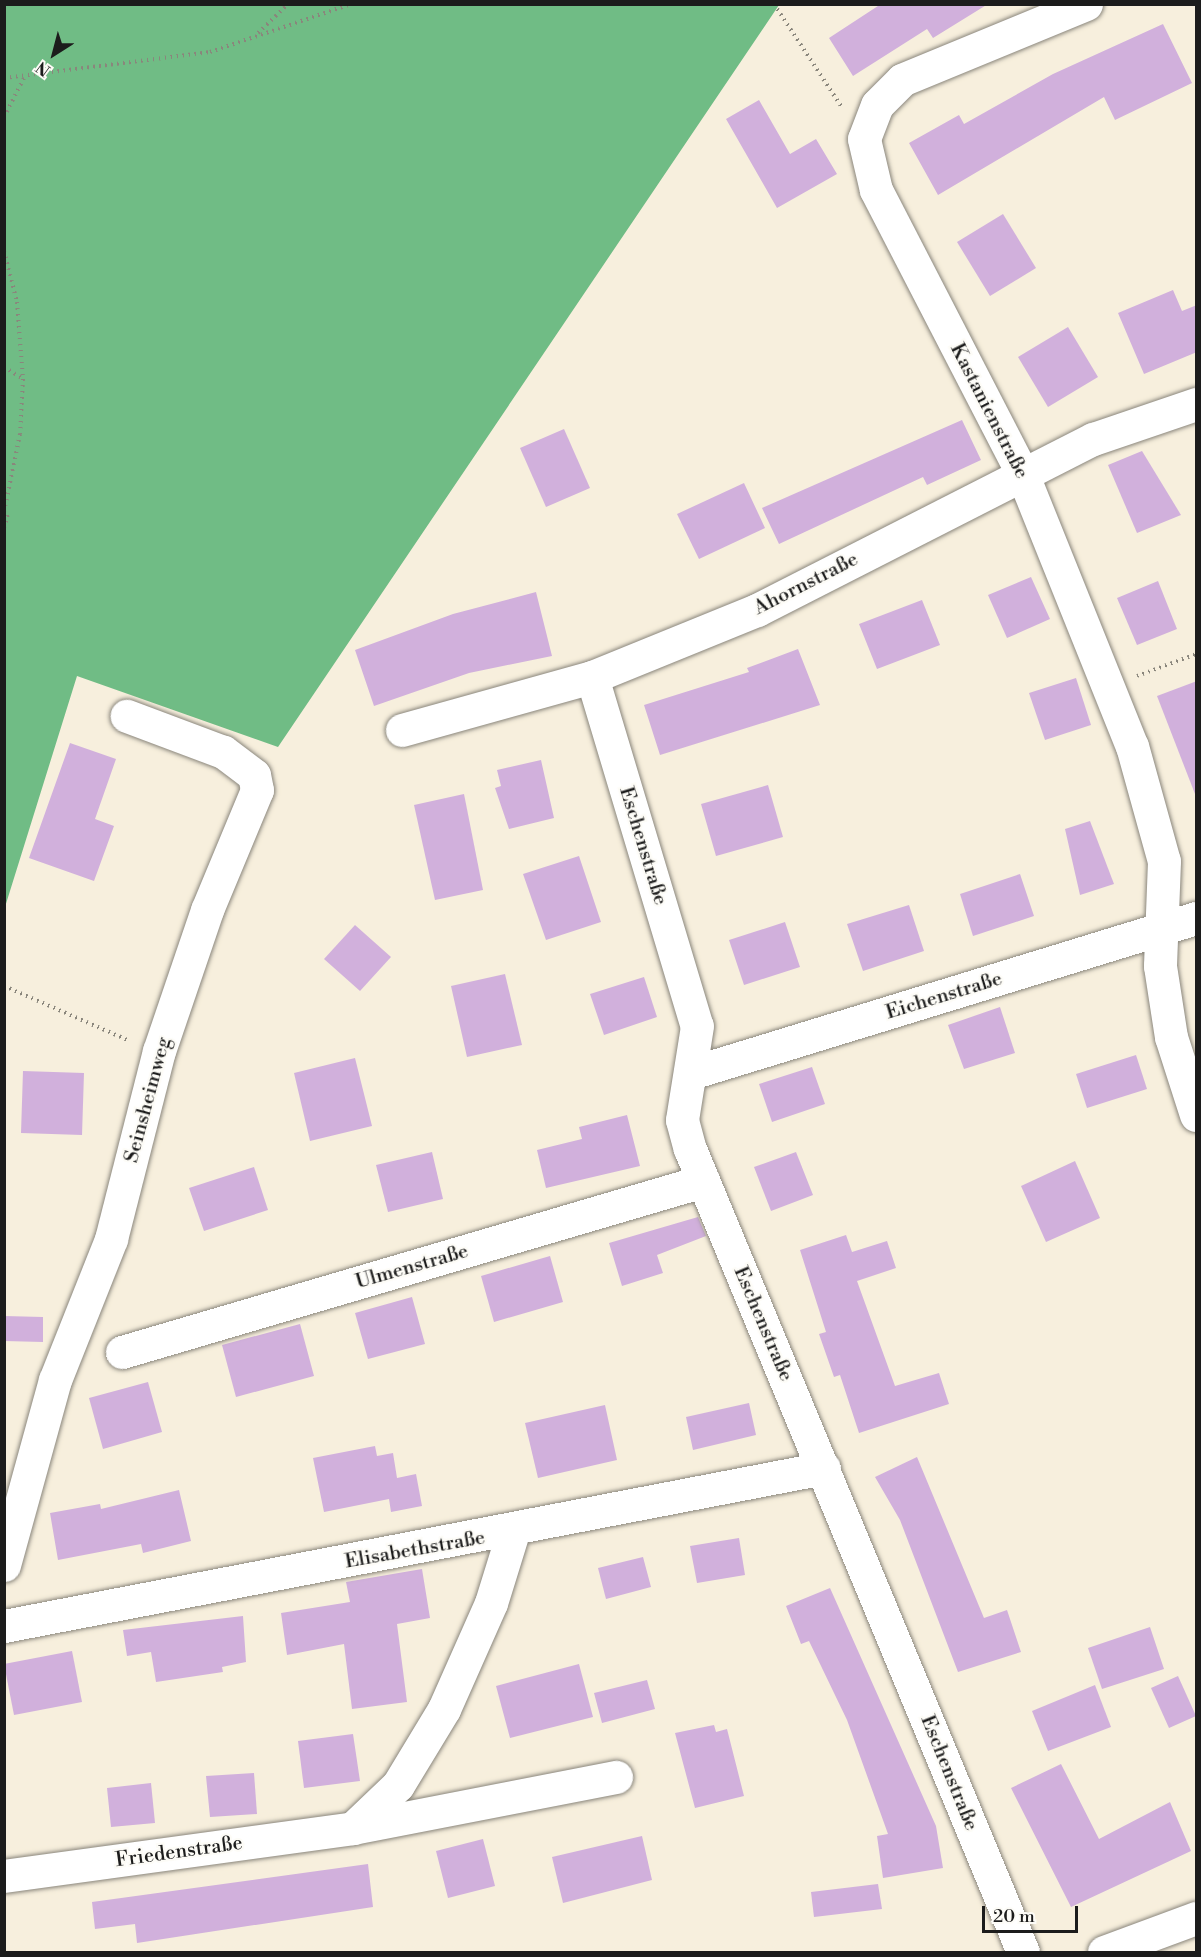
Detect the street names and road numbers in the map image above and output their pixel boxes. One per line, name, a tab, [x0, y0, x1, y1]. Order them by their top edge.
street label: Kastanienstraße	[945, 339, 1033, 483]
street label: Ahornstraße	[750, 547, 862, 621]
street label: Eschenstraße	[614, 784, 672, 908]
street label: Eichenstraße	[883, 967, 1005, 1025]
street label: Seinsheimweg	[120, 1035, 176, 1165]
street label: Ulmenstraße	[353, 1239, 471, 1295]
street label: Eschenstraße	[728, 1263, 798, 1385]
street label: Elisabethstraße	[343, 1526, 487, 1574]
street label: Eschenstraße	[915, 1712, 983, 1834]
street label: Friedenstraße	[114, 1831, 244, 1873]

